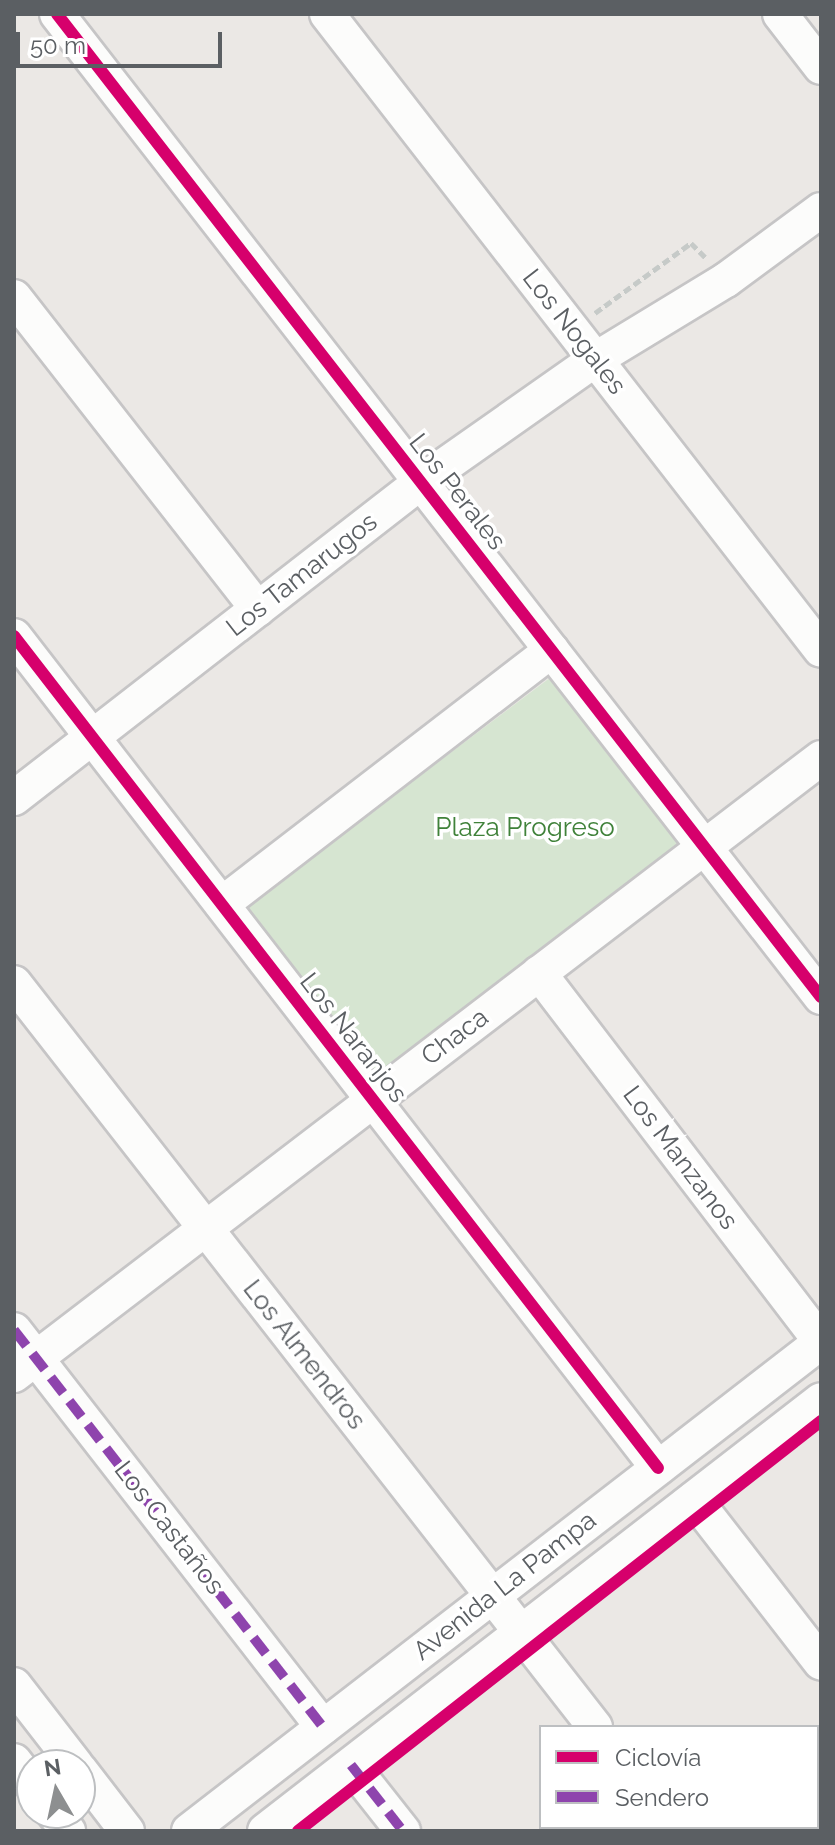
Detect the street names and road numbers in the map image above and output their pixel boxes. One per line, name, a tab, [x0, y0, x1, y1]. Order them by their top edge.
street label: Los Nogales	[516, 263, 632, 401]
street label: Los Perales	[402, 428, 512, 556]
street label: Los Tamarugos	[220, 506, 384, 644]
street label: Los Naranjos	[293, 967, 413, 1109]
street label: Chaca	[415, 1002, 495, 1072]
street label: Los Manzanos	[616, 1080, 744, 1236]
street label: Los Almendros	[236, 1274, 372, 1436]
street label: Los Castaños	[107, 1455, 231, 1601]
street label: Avenida La Pampa	[407, 1505, 603, 1667]

